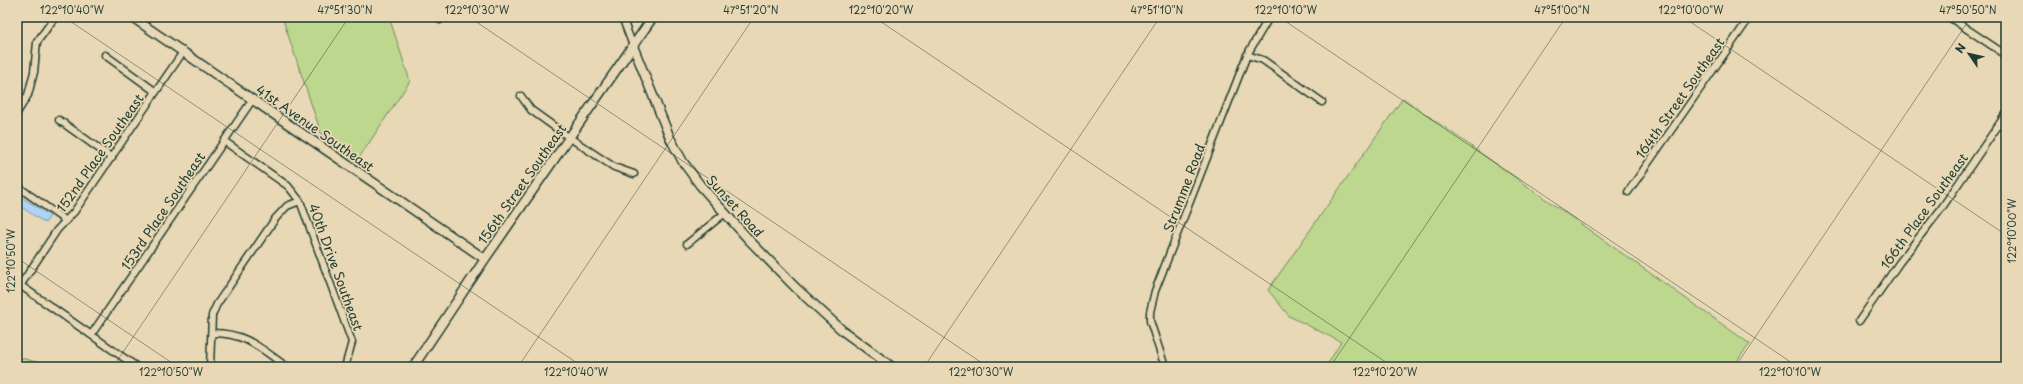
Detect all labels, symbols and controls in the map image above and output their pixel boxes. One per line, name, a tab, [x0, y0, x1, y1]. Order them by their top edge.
text: 122°10'40"W	[40, 2, 105, 17]
text: 47°51'30"N	[318, 2, 373, 17]
text: 122°10'30"W	[445, 2, 510, 17]
text: 47°51'20"N	[723, 2, 779, 17]
text: 122°10'20"W	[849, 2, 914, 17]
text: 47°51'10"N	[1131, 2, 1184, 17]
text: 122°10'10"W	[1255, 2, 1318, 17]
text: 47°51'00"N	[1534, 2, 1590, 17]
text: 122°10'00"W	[1659, 2, 1724, 17]
text: 47°50'50"N	[1939, 2, 1997, 17]
street label: 164th Street Southeast	[1631, 33, 1729, 162]
north arrow	[1949, 34, 1989, 74]
text: N	[1951, 40, 1970, 56]
street label: 41st Avenue Southeast	[252, 80, 378, 176]
street label: 152nd Place Southeast	[51, 90, 148, 216]
street label: 156th Street Southeast	[473, 120, 570, 248]
street label: Strumme Road	[1158, 140, 1209, 235]
street label: 153rd Place Southeast	[116, 148, 209, 273]
street label: 166th Place Southeast	[1875, 149, 1972, 273]
street label: Sunset Road	[702, 170, 768, 241]
text: 122°10'00"W	[2004, 198, 2019, 263]
street label: 40th Drive Southeast	[305, 201, 368, 333]
text: 122°10'50"W	[3, 228, 18, 293]
text: 122°10'50"W	[139, 364, 204, 379]
text: 122°10'40"W	[544, 364, 609, 379]
text: 122°10'30"W	[949, 364, 1014, 379]
text: 122°10'20"W	[1353, 364, 1418, 379]
text: 122°10'10"W	[1759, 364, 1822, 379]

